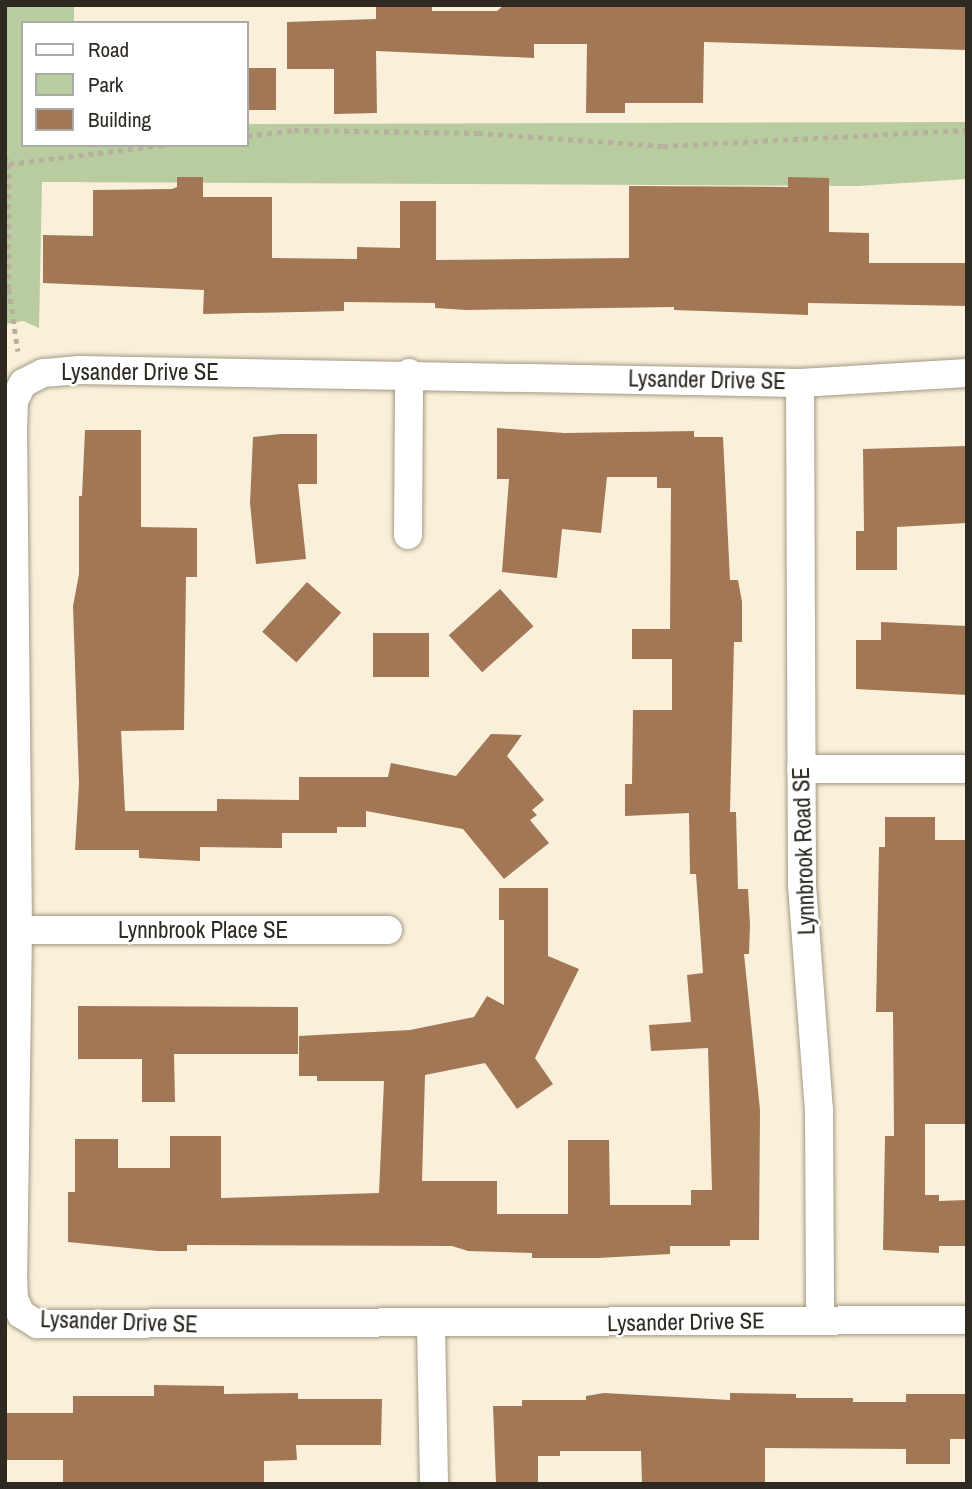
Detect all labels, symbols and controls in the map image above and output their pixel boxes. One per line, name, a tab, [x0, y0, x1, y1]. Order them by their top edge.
legend	[21, 21, 248, 147]
text: Road	[88, 35, 129, 64]
text: Park	[88, 70, 123, 99]
text: Building	[88, 105, 151, 134]
street label: Lysander Drive SE	[61, 358, 219, 386]
street label: Lysander Drive SE	[628, 365, 786, 395]
street label: Lynnbrook Road SE	[787, 767, 821, 935]
street label: Lynnbrook Place SE	[118, 916, 288, 944]
street label: Lysander Drive SE	[40, 1305, 198, 1339]
street label: Lysander Drive SE	[607, 1307, 765, 1337]

